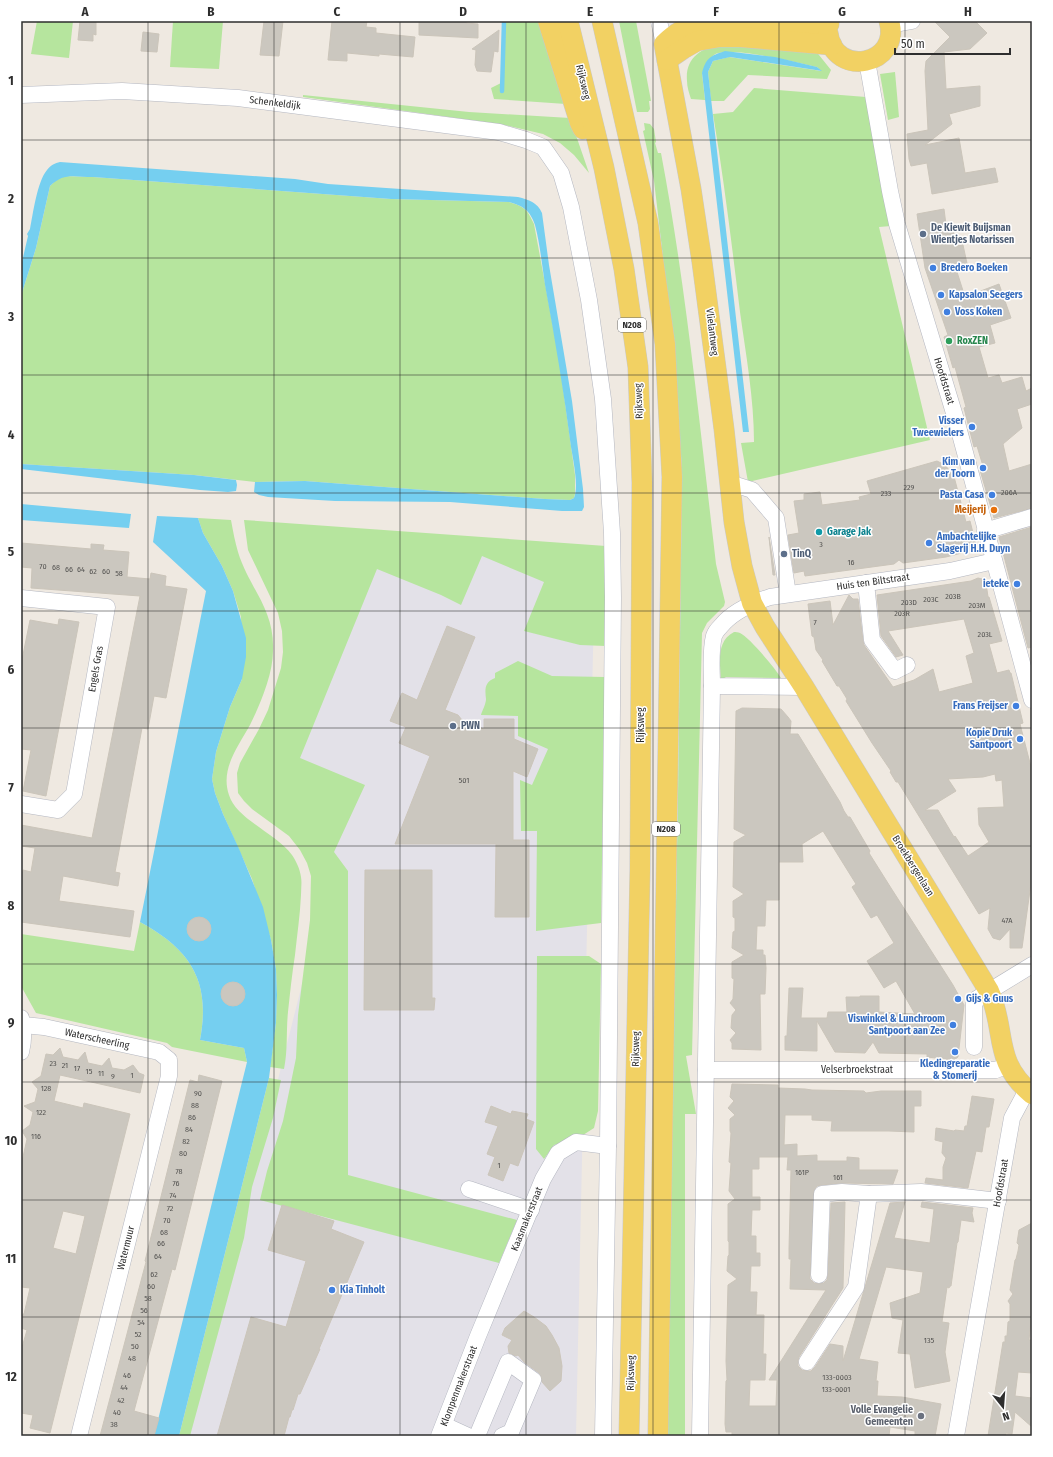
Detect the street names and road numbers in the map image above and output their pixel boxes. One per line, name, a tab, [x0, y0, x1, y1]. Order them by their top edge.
street label: Rijksweg	[573, 63, 593, 101]
street label: Schenkeldijk	[249, 94, 302, 112]
street label: Vlielantweg	[703, 308, 721, 357]
road number: N208	[618, 318, 646, 332]
street label: Hoofdstraat	[931, 356, 957, 407]
street label: Rijksweg	[632, 383, 646, 419]
street label: Huis ten Biltstraat	[836, 571, 911, 593]
street label: Engels Gras	[86, 645, 106, 693]
street label: Rijksweg	[635, 707, 647, 743]
road number: N208	[652, 822, 680, 836]
street label: Broekbergenlaan	[889, 833, 937, 899]
street label: Waterscheerling	[64, 1026, 131, 1052]
street label: Rijksweg	[630, 1031, 642, 1067]
street label: Velserbroekstraat	[821, 1064, 894, 1076]
street label: Hoofdstraat	[991, 1157, 1011, 1208]
street label: Kaasmakerstraat	[509, 1184, 546, 1253]
street label: Watermuur	[115, 1224, 137, 1271]
street label: Klompenmakerstraat	[438, 1343, 480, 1428]
street label: Rijksweg	[625, 1355, 637, 1391]

